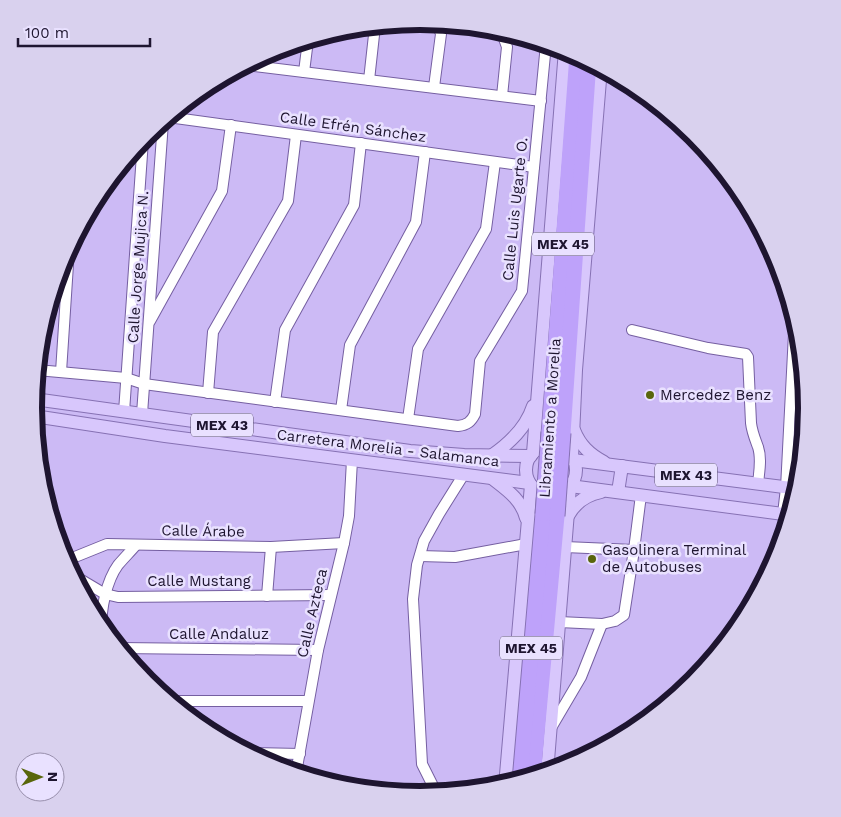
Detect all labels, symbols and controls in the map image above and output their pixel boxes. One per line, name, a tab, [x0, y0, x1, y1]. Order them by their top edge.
scale bar	[18, 15, 150, 47]
text: 100 m	[25, 24, 69, 42]
street label: Calle Efrén Sánchez	[279, 108, 427, 146]
street label: Calle Luis Ugarte O.	[499, 136, 531, 282]
street label: Calle Jorge Mujica N.	[124, 190, 152, 344]
road number: MEX 45	[532, 232, 594, 255]
street label: Libramiento a Morelia	[535, 337, 565, 498]
place label: Mercedez Benz	[660, 386, 771, 404]
marker: Mercedez Benz	[644, 389, 656, 401]
road number: MEX 43	[191, 414, 253, 436]
street label: Carretera Morelia - Salamanca	[276, 425, 501, 471]
road number: MEX 43	[655, 464, 717, 486]
street label: Calle Árabe	[161, 521, 245, 541]
place label: Gasolinera Terminal de Autobuses	[602, 541, 747, 576]
marker: Gasolinera Terminal de Autobuses	[586, 553, 598, 565]
street label: Calle Azteca	[293, 566, 331, 659]
street label: Calle Mustang	[147, 572, 251, 590]
street label: Calle Andaluz	[169, 625, 269, 643]
road number: MEX 45	[500, 636, 562, 660]
north arrow	[15, 752, 65, 802]
text: N	[45, 772, 61, 782]

